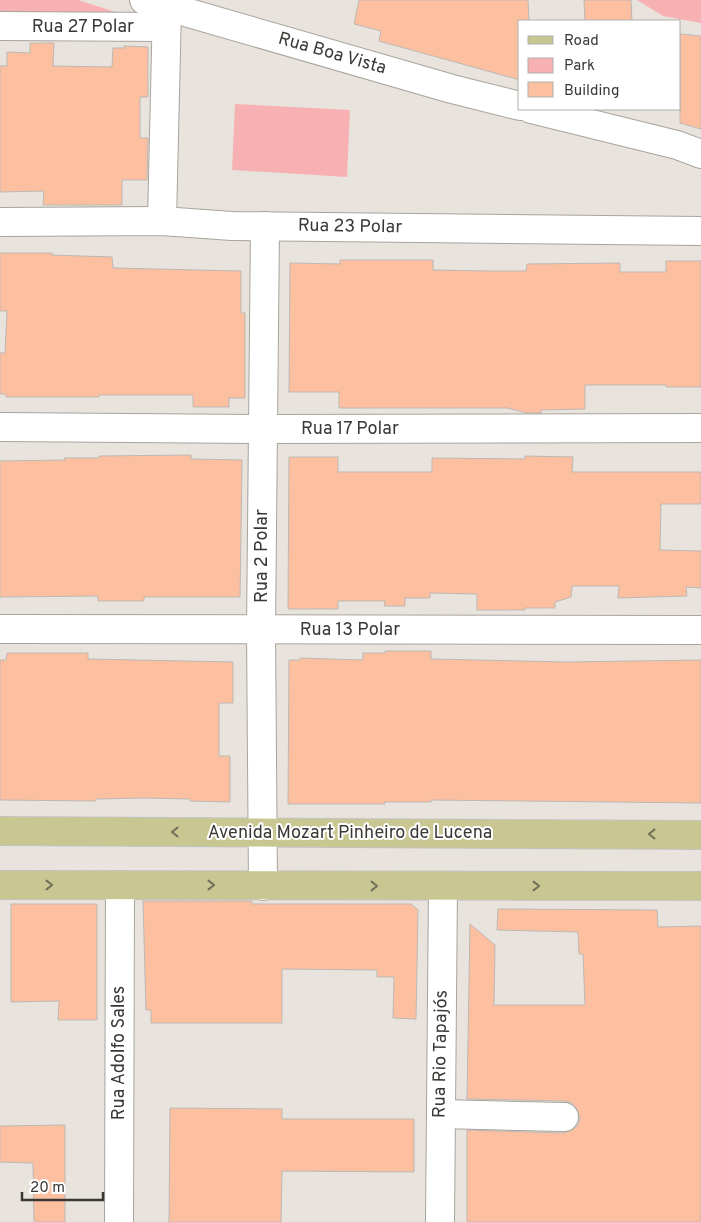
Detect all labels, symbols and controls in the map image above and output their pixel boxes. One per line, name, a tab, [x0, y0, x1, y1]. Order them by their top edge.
street label: Rua 27 Polar	[32, 16, 134, 39]
legend	[518, 20, 681, 110]
street label: Rua Boa Vista	[275, 28, 389, 80]
text: Road	[564, 32, 599, 51]
text: Park	[564, 57, 595, 76]
text: Building	[564, 82, 619, 101]
street label: Rua 23 Polar	[298, 215, 402, 239]
street label: Rua 17 Polar	[301, 418, 399, 441]
street label: Rua 2 Polar	[251, 509, 274, 603]
street label: Rua 13 Polar	[300, 619, 400, 642]
street label: Avenida Mozart Pinheiro de Lucena	[208, 822, 492, 845]
one-way arrow	[171, 827, 178, 837]
one-way arrow	[648, 829, 656, 839]
one-way arrow	[45, 880, 53, 890]
one-way arrow	[207, 880, 215, 891]
one-way arrow	[370, 881, 378, 891]
one-way arrow	[532, 881, 540, 891]
street label: Rua Adolfo Sales	[108, 986, 131, 1120]
street label: Rua Rio Tapajós	[428, 990, 454, 1118]
scale bar	[22, 1170, 104, 1202]
text: 20 m	[30, 1179, 65, 1198]

